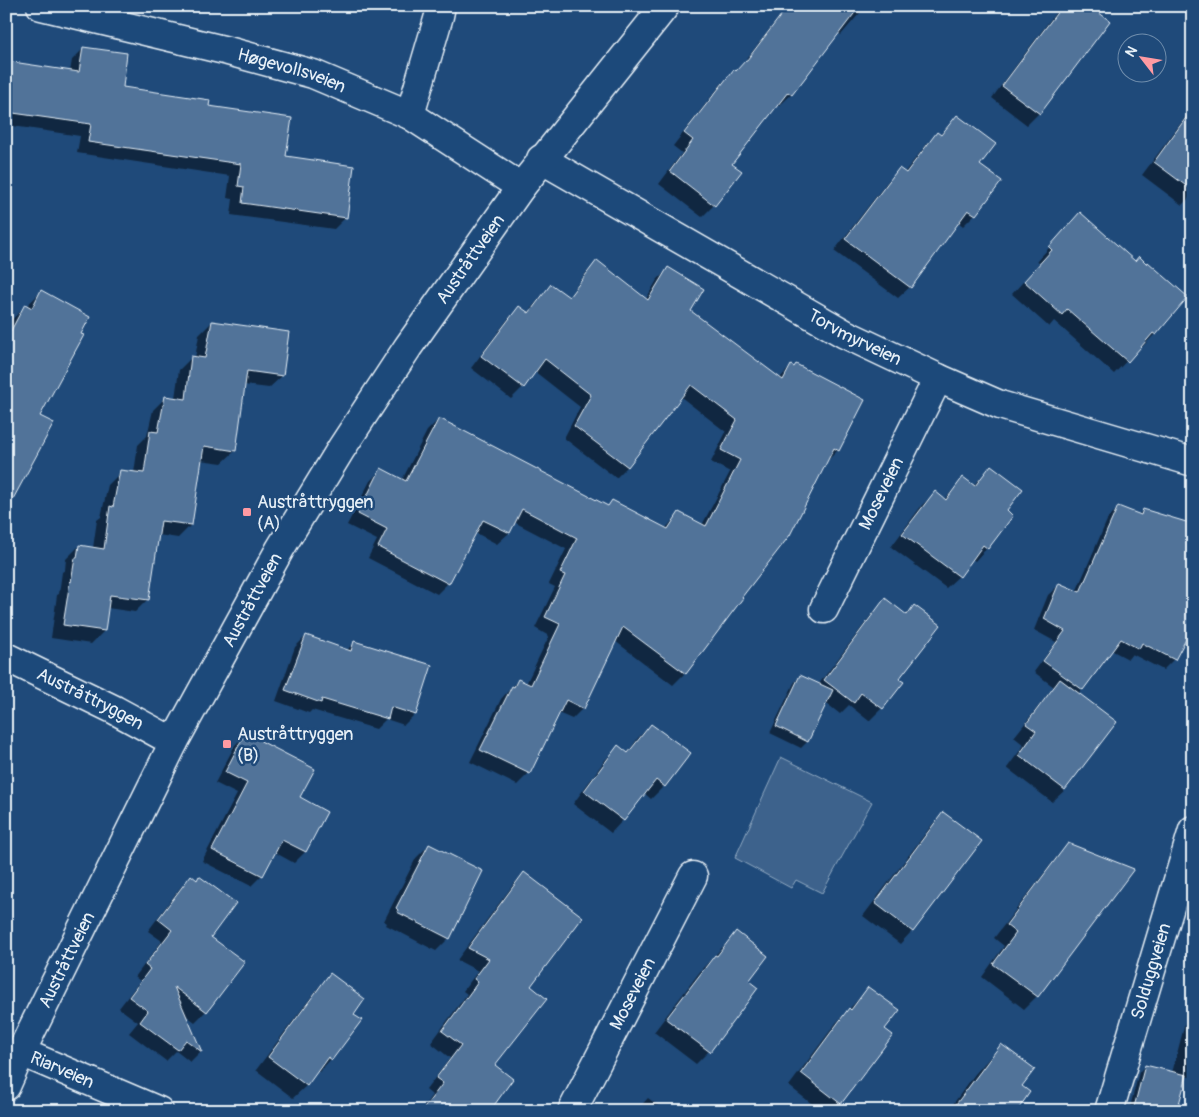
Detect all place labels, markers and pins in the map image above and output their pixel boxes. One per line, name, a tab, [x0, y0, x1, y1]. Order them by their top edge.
place label: Austråttryggen (A)	[257, 491, 373, 535]
marker: Austråttryggen (A)	[241, 506, 253, 518]
place label: Austråttryggen (B)	[237, 723, 353, 767]
marker: Austråttryggen (B)	[221, 738, 233, 750]

